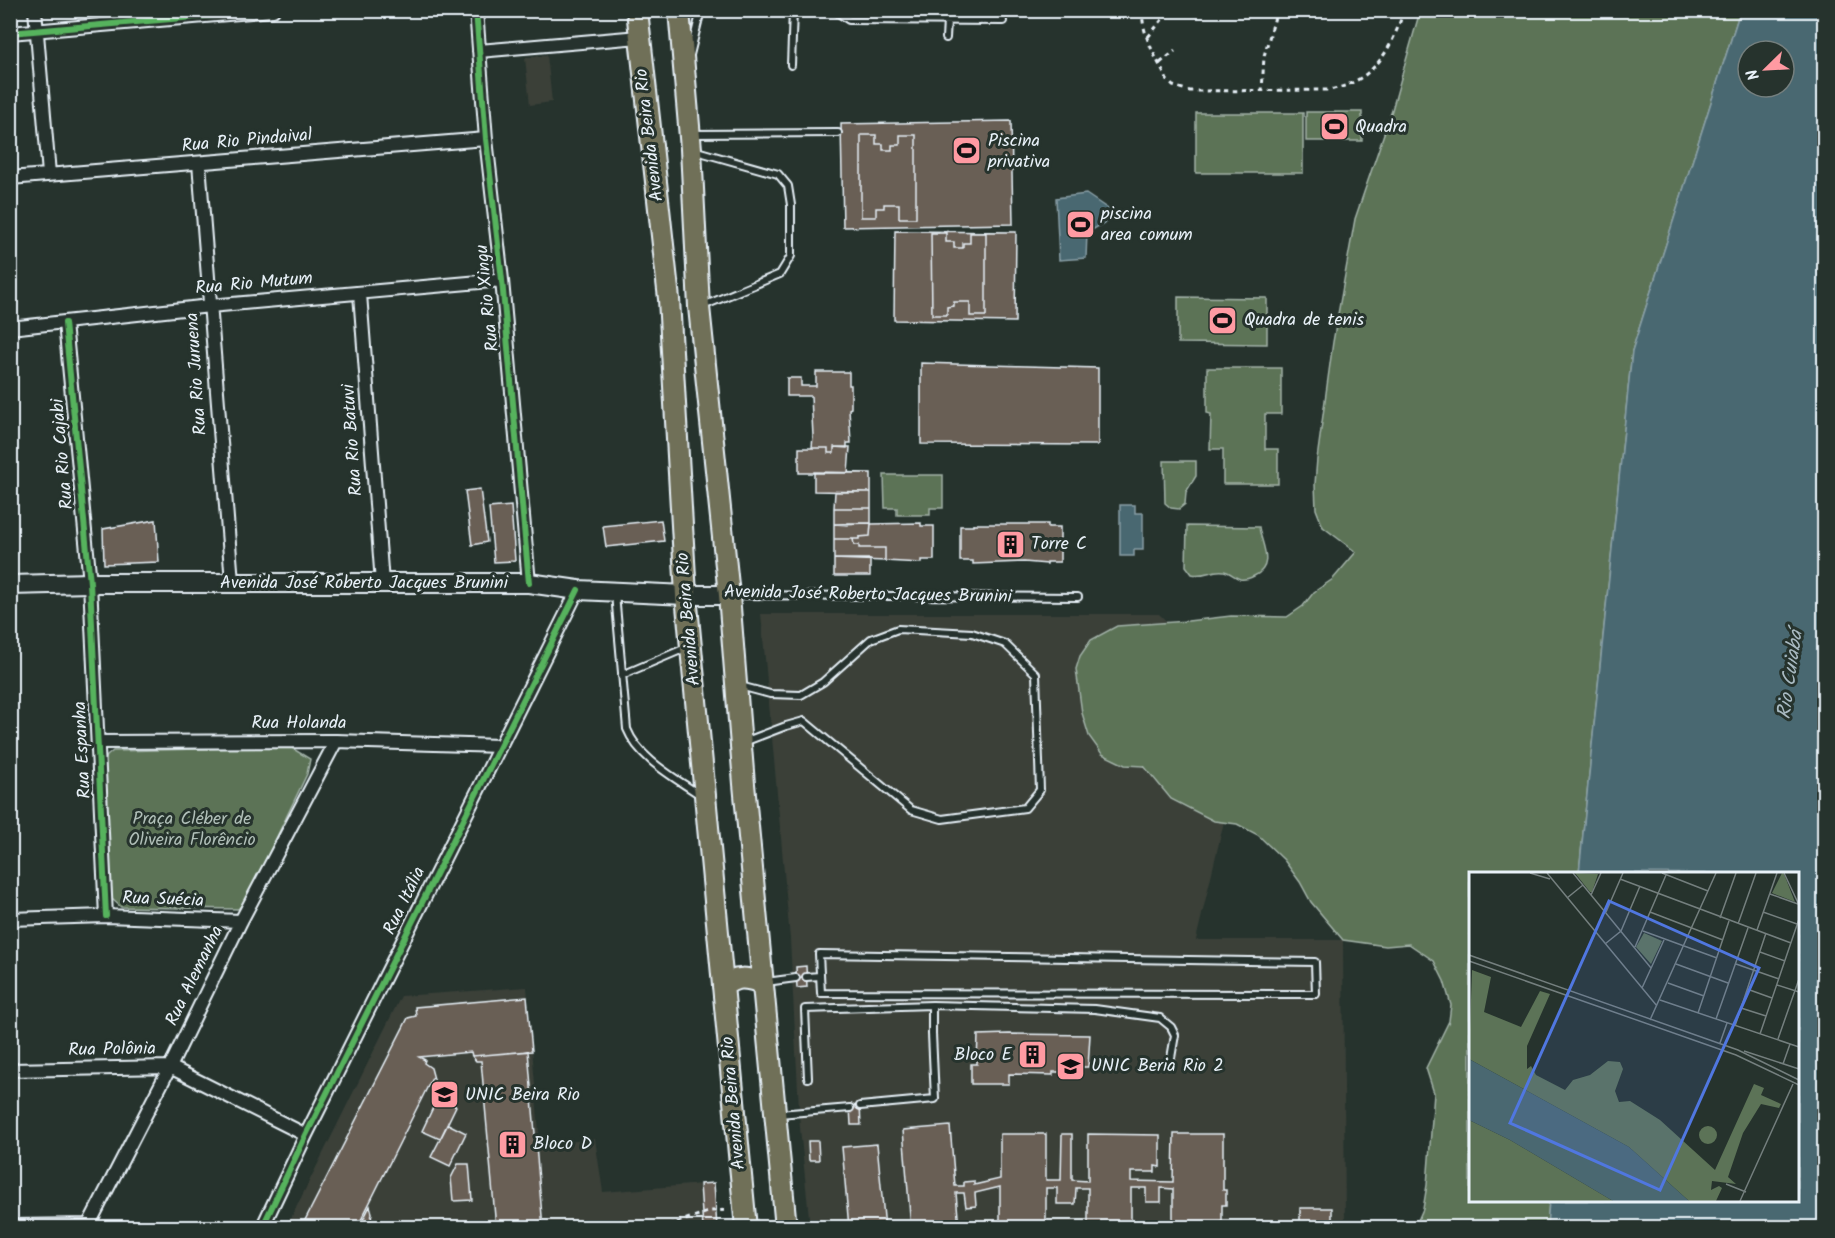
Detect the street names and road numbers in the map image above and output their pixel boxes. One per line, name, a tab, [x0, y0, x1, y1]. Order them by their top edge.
street label: Avenida Beira Rio	[627, 67, 673, 203]
street label: Rua Rio Pindaival	[181, 121, 314, 161]
street label: Rua Rio Xingu	[468, 243, 508, 353]
street label: Rua Rio Mutum	[194, 264, 314, 304]
street label: Rua Rio Juruena	[178, 312, 216, 436]
street label: Rua Rio Batuvi	[335, 382, 371, 497]
street label: Rua Rio Cajabi	[44, 397, 82, 511]
street label: Avenida Beira Rio	[669, 551, 709, 687]
street label: Avenida José Roberto Jacques Brunini	[220, 569, 509, 598]
street label: Avenida José Roberto Jacques Brunini	[724, 578, 1013, 612]
street label: Rua Espanha	[66, 700, 100, 800]
street label: Rua Holanda	[252, 709, 346, 738]
street label: Rua Itália	[376, 862, 434, 940]
street label: Rua Suécia	[122, 884, 204, 916]
street label: Rua Alemanha	[158, 921, 232, 1031]
street label: Rua Polônia	[68, 1035, 156, 1065]
street label: Avenida Beira Rio	[714, 1035, 754, 1171]

